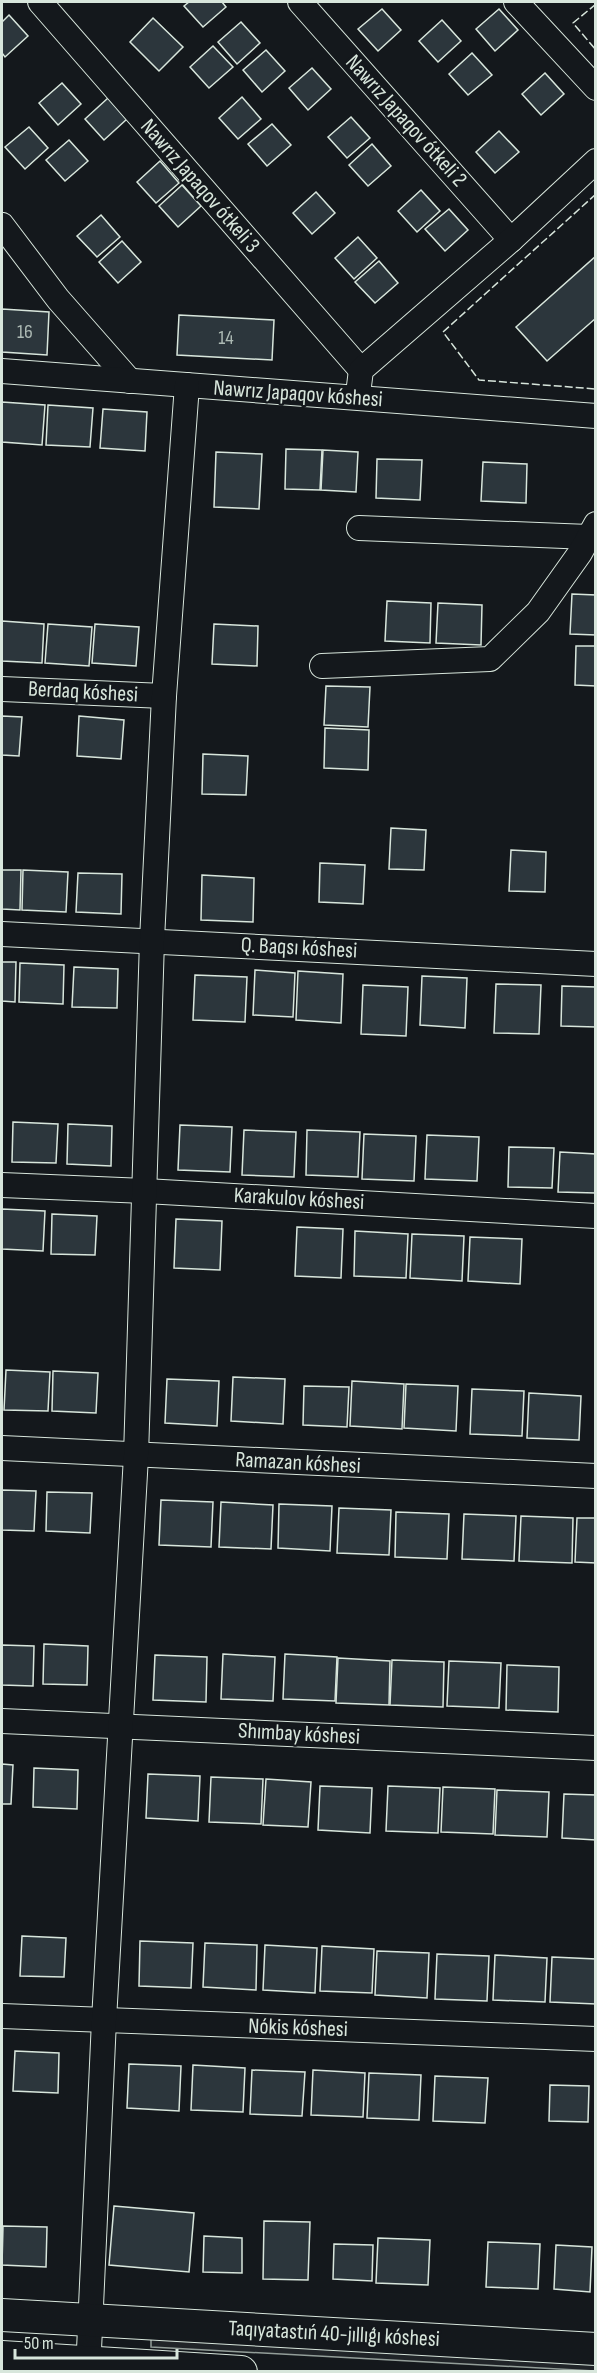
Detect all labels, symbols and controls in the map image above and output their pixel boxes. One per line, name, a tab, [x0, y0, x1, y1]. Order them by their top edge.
street label: Nawrız Japaqov ótkeli 2	[340, 49, 472, 193]
street label: Nawrız Japaqov ótkeli 3	[135, 114, 265, 258]
house number: 16	[17, 320, 33, 344]
house number: 14	[218, 326, 234, 350]
street label: Nawrız Japaqov kóshesi	[212, 375, 384, 413]
street label: Berdaq kóshesi	[27, 676, 139, 708]
street label: Q. Baqsı kóshesi	[240, 931, 358, 965]
street label: Karakulov kóshesi	[233, 1182, 365, 1216]
street label: Ramazan kóshesi	[235, 1446, 361, 1480]
street label: Shımbay kóshesi	[237, 1717, 361, 1751]
street label: Nókis kóshesi	[248, 2013, 348, 2043]
street label: Taqıyatastıń 40-jıllıǵı kóshesi	[228, 2315, 440, 2353]
scale bar	[15, 2322, 177, 2360]
text: 50 m	[24, 2333, 54, 2354]

